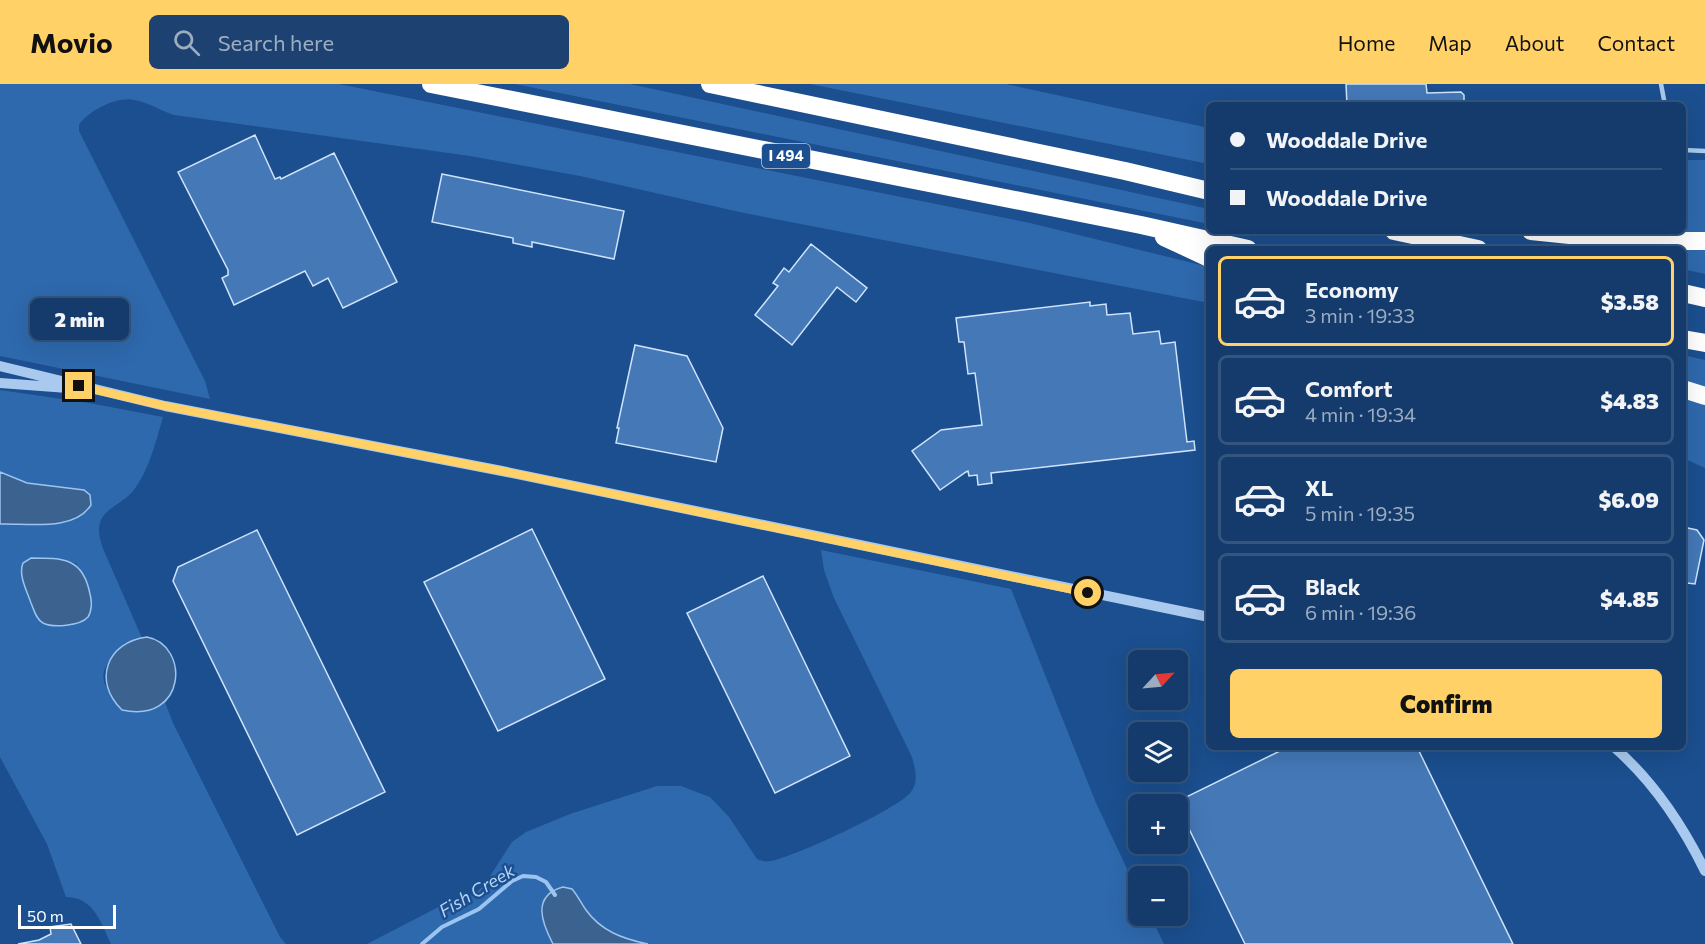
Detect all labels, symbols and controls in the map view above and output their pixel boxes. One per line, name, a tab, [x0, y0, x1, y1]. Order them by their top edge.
search box	[149, 15, 569, 69]
text: Movio	[30, 25, 113, 59]
icon: search	[170, 26, 203, 59]
text: Search here	[218, 29, 334, 56]
text: Home	[1338, 30, 1395, 55]
text: Map	[1428, 30, 1472, 55]
text: About	[1505, 30, 1564, 55]
text: Contact	[1597, 30, 1675, 55]
text: Wooddale Drive	[1266, 126, 1427, 153]
road number: I 494	[762, 144, 810, 168]
text: Wooddale Drive	[1266, 184, 1427, 211]
icon: car	[1233, 274, 1287, 328]
text: Economy	[1305, 276, 1399, 303]
text: $3.58	[1601, 288, 1659, 315]
callout: 2 min	[29, 299, 128, 341]
text: 3 min · 19:33	[1305, 303, 1415, 327]
text: 2 min	[54, 307, 105, 331]
route end	[65, 372, 92, 399]
icon: car	[1233, 373, 1287, 427]
text: Comfort	[1305, 375, 1393, 402]
text: $4.83	[1600, 387, 1659, 414]
text: 4 min · 19:34	[1305, 402, 1416, 426]
icon: car	[1233, 472, 1287, 526]
text: XL	[1305, 474, 1333, 501]
text: $6.09	[1598, 486, 1659, 513]
text: 5 min · 19:35	[1305, 501, 1415, 525]
icon: car	[1233, 571, 1287, 625]
text: Black	[1305, 573, 1360, 600]
route start	[1074, 579, 1101, 606]
text: $4.85	[1600, 585, 1659, 612]
text: 6 min · 19:36	[1305, 600, 1416, 624]
north arrow	[1128, 650, 1188, 710]
map controls	[1128, 650, 1188, 926]
button: Confirm	[1230, 669, 1662, 738]
button: layers	[1128, 722, 1188, 782]
button: +	[1128, 794, 1188, 854]
water label: Fish Creek	[434, 858, 520, 921]
button: −	[1128, 866, 1188, 926]
scale bar	[18, 902, 116, 930]
text: 50 m	[27, 906, 64, 925]

